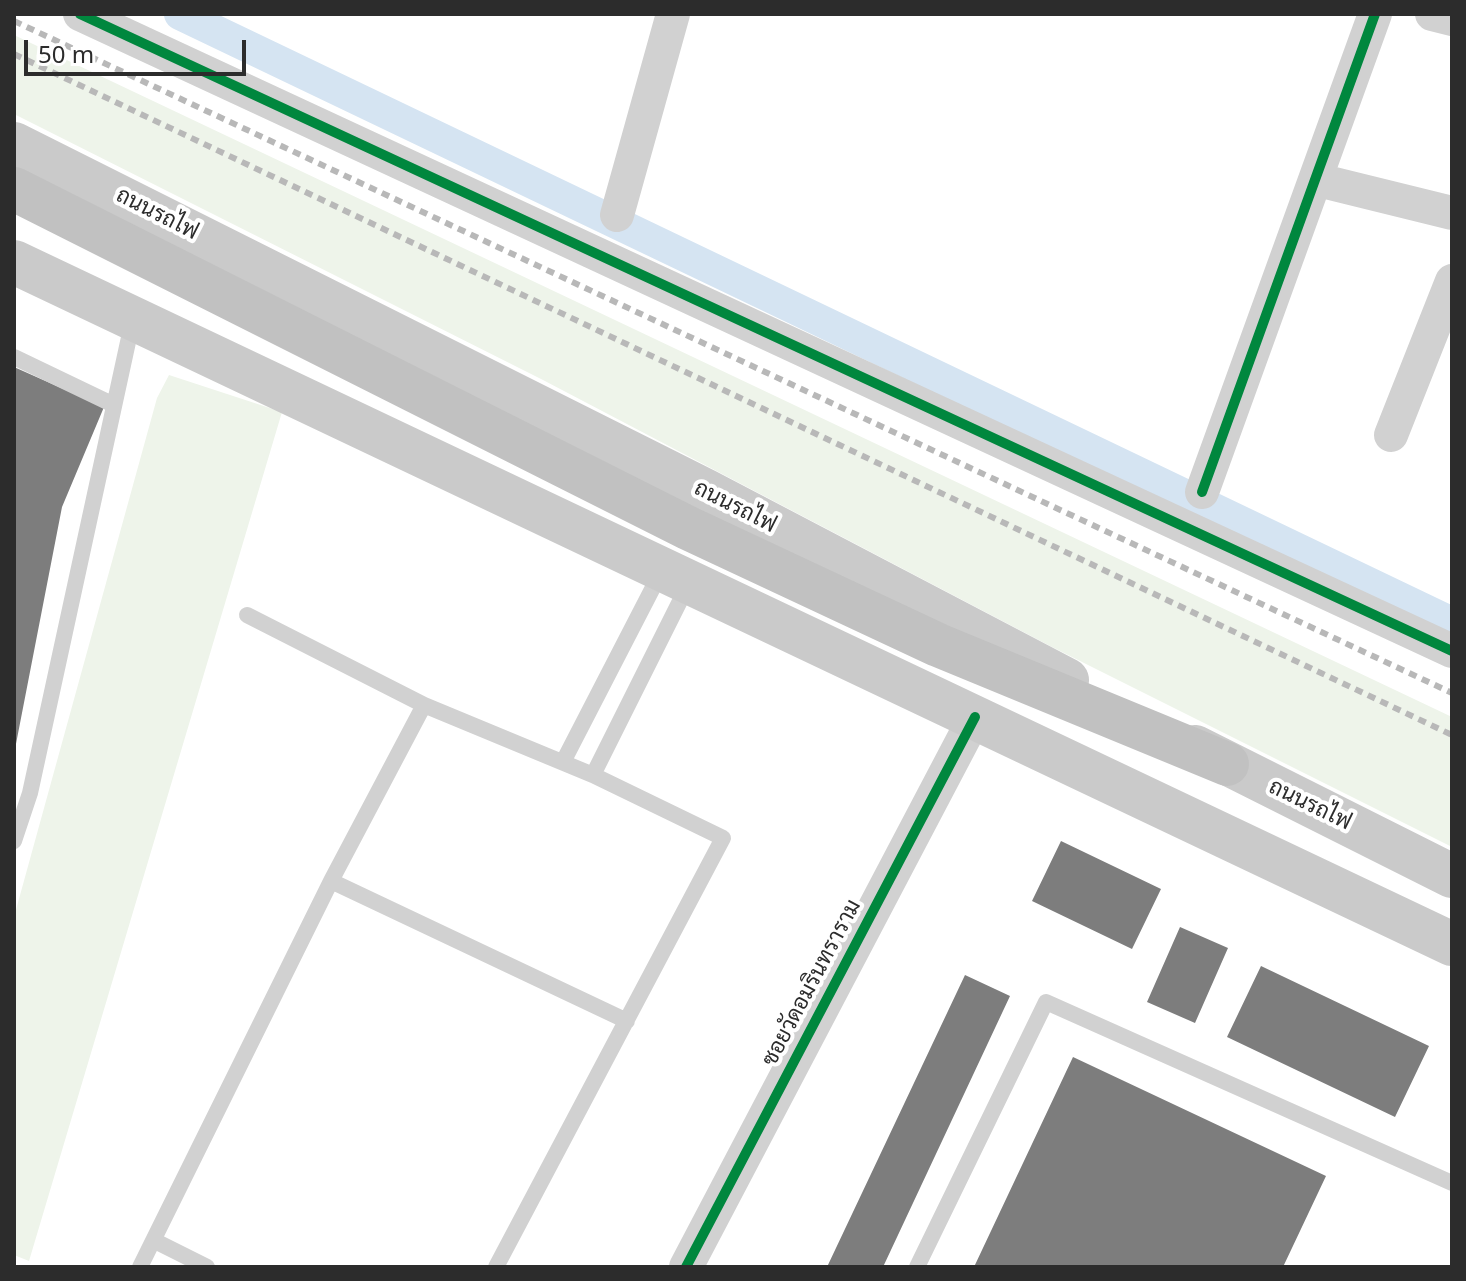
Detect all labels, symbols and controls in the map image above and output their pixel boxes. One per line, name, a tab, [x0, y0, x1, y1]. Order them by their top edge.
scale bar	[28, 24, 250, 74]
text: 50 m	[38, 37, 94, 70]
street label: ถนนรถไฟ	[112, 182, 202, 246]
street label: ถนนรถไฟ	[690, 475, 780, 539]
street label: ถนนรถไฟ	[1264, 774, 1356, 836]
street label: ซอยวัดอมรินทราราม	[757, 895, 867, 1071]

